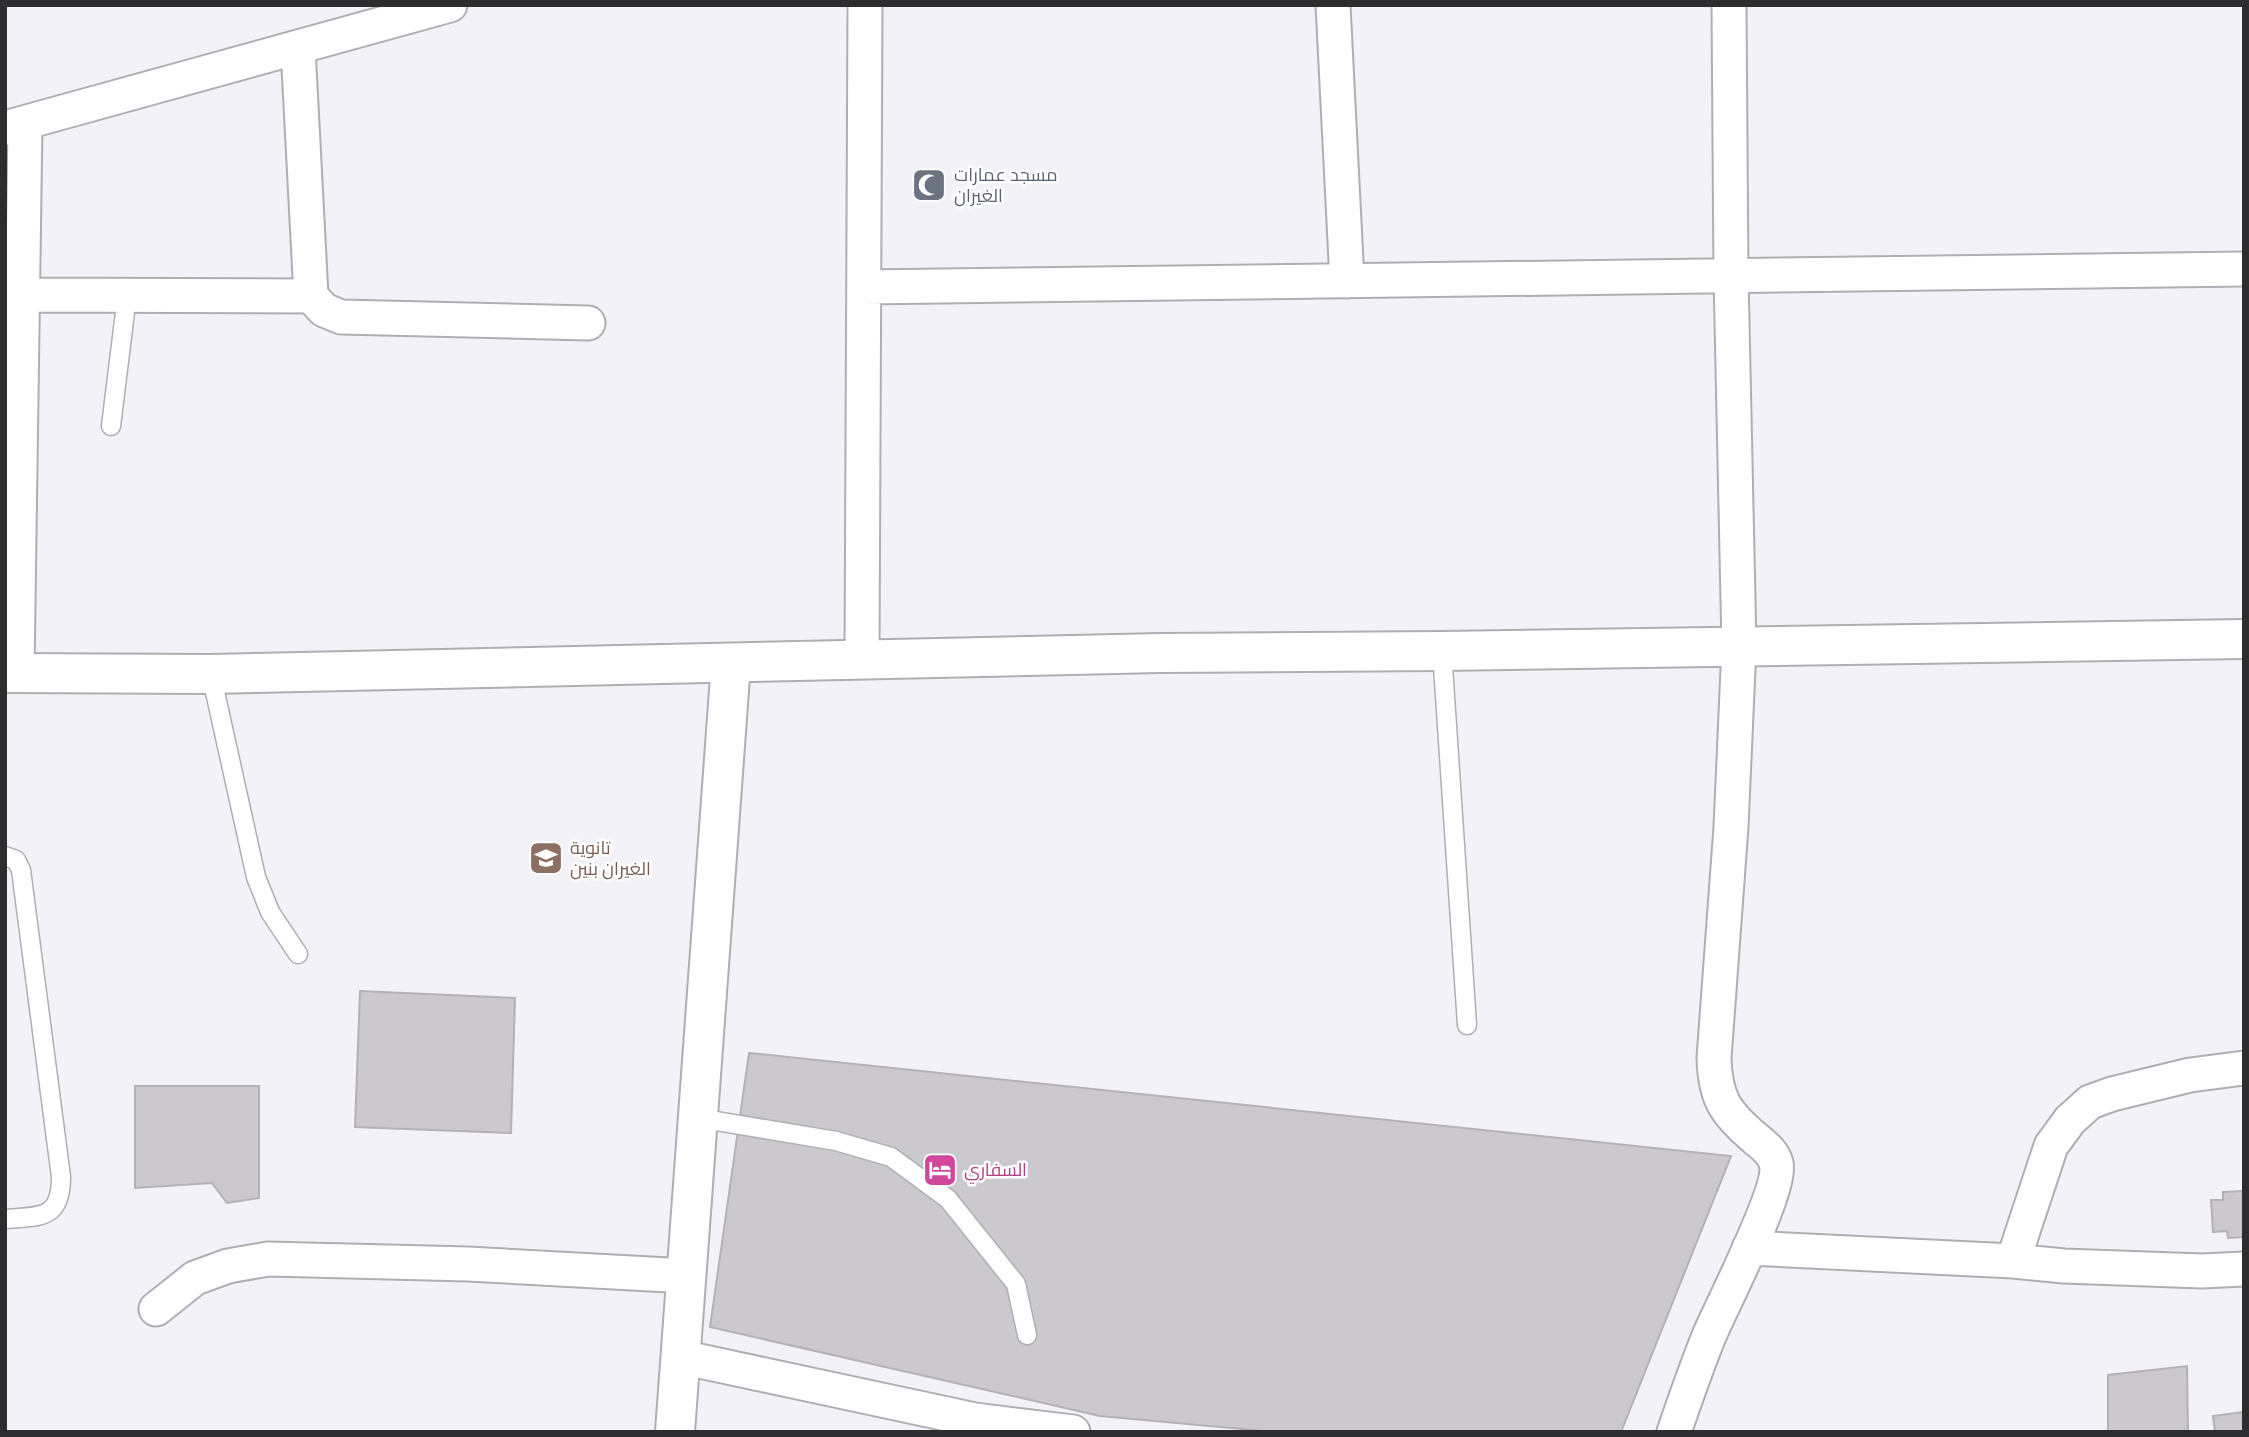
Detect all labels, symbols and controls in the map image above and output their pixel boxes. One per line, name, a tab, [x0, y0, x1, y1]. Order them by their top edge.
place label: مسجد عمارات الغيران	[954, 164, 1058, 207]
mosque icon: مسجد عمارات الغيران	[910, 166, 948, 204]
place label: تانوية الغيران بنين	[570, 837, 651, 880]
school or university icon: تانوية الغيران بنين	[527, 839, 565, 877]
hotel icon: السفاري	[921, 1151, 959, 1189]
place label: السفاري	[964, 1159, 1027, 1184]

